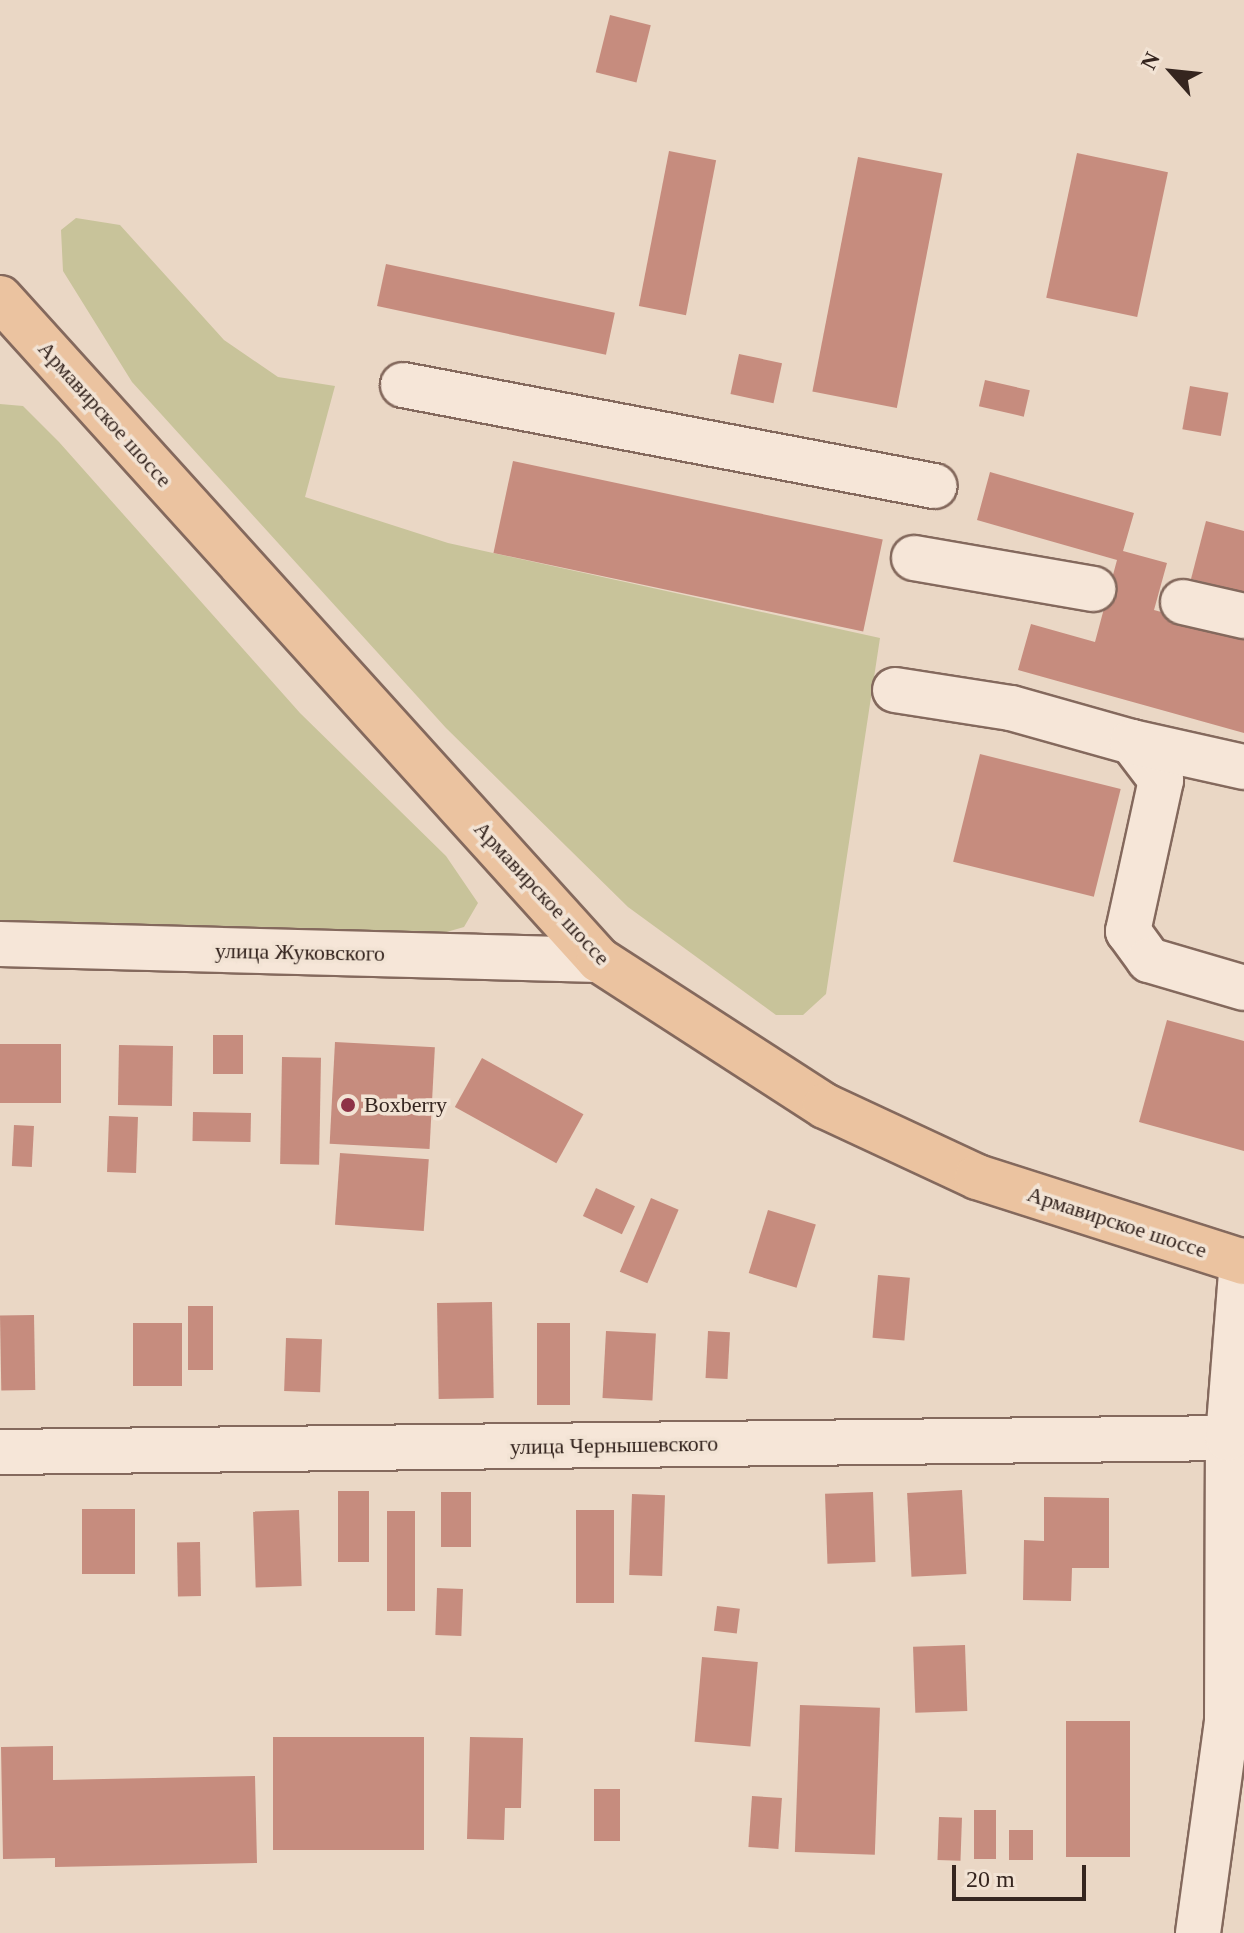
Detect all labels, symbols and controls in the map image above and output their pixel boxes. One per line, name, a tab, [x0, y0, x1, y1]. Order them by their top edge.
north arrow	[1132, 32, 1212, 112]
text: N	[1135, 48, 1165, 74]
street label: Армавирское шоссе	[33, 336, 177, 492]
street label: Армавирское шоссе	[469, 816, 615, 970]
street label: улица Жуковского	[215, 937, 385, 967]
place label: Boxberry	[364, 1092, 447, 1118]
marker: Boxberry	[339, 1096, 357, 1114]
street label: Армавирское шоссе	[1024, 1181, 1210, 1263]
street label: улица Чернышевского	[510, 1430, 718, 1460]
scale bar	[956, 1849, 1090, 1899]
text: 20 m	[966, 1866, 1015, 1892]

